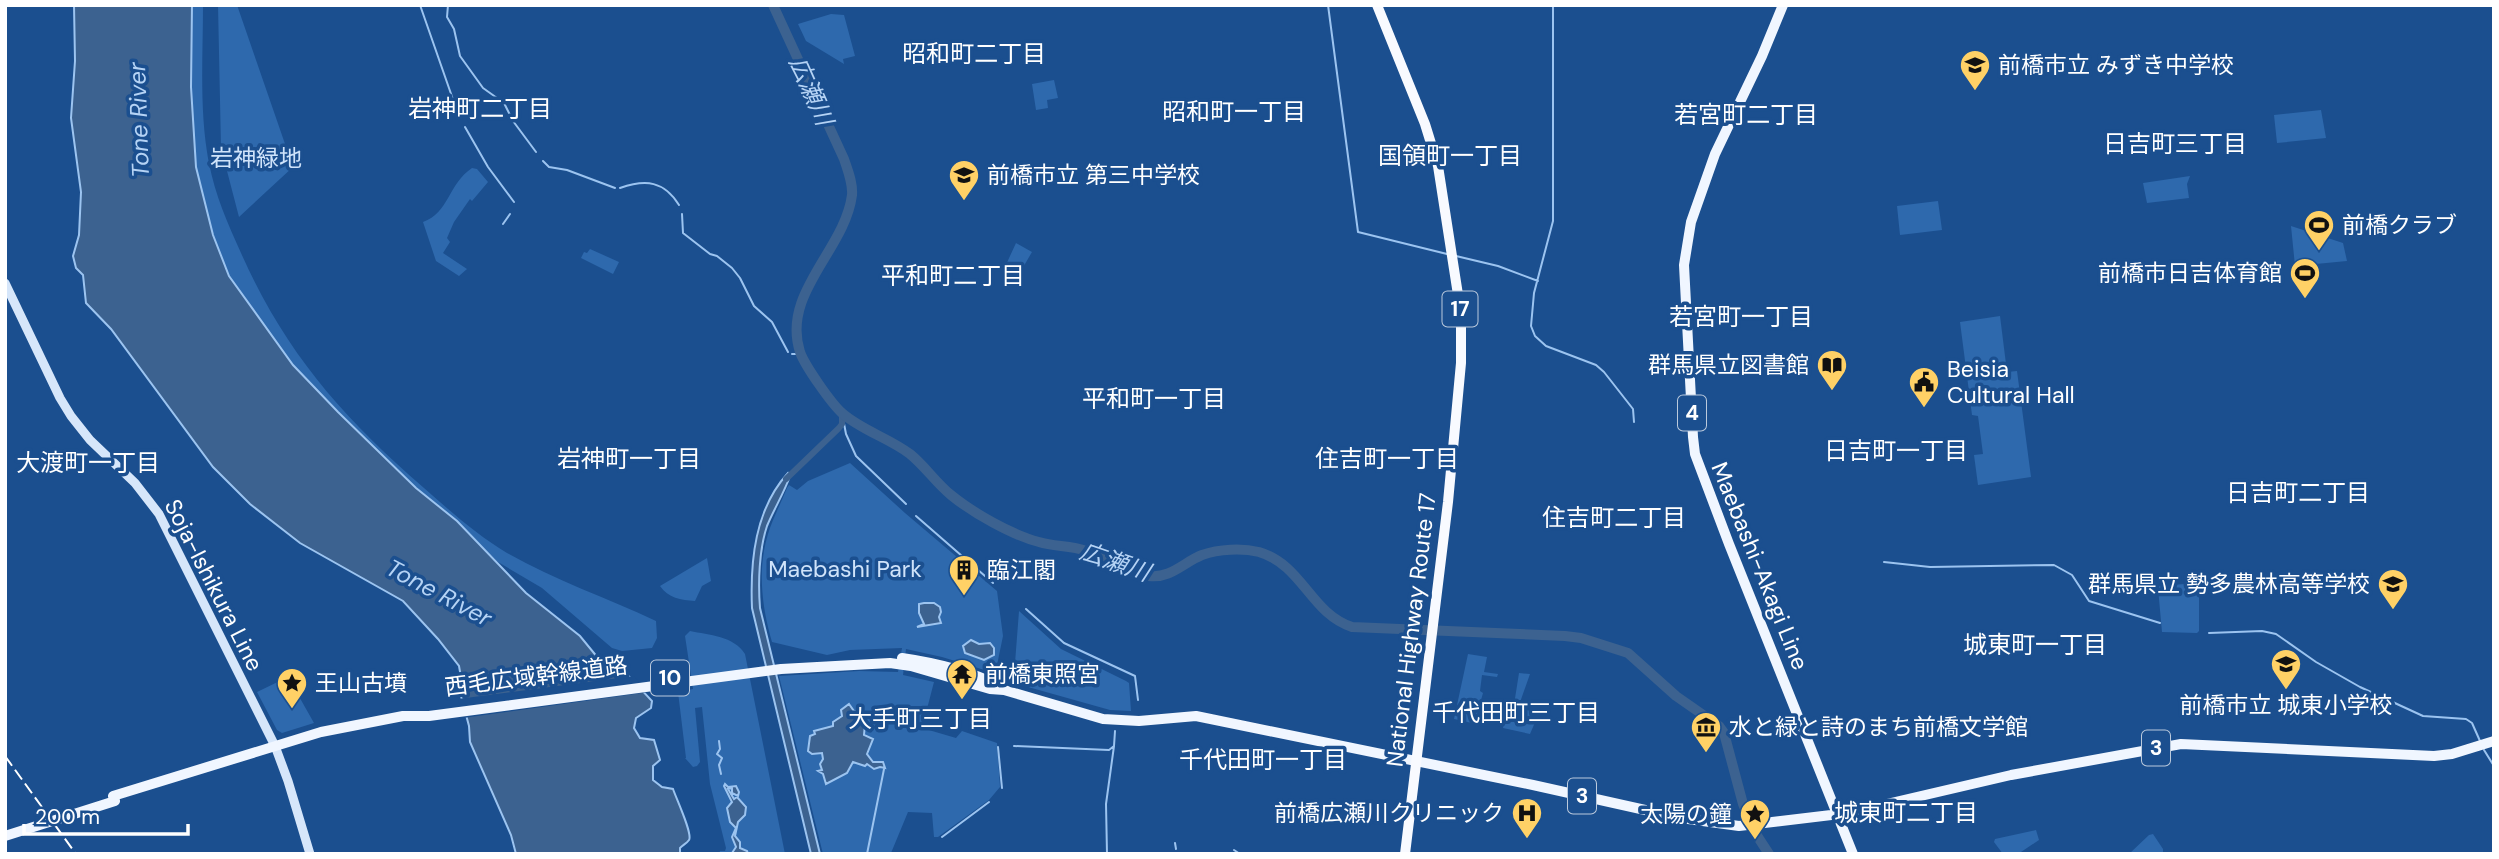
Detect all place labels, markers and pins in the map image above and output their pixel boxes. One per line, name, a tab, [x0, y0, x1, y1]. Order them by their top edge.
school or university icon: 前橋市立 みずき中学校	[1958, 48, 1992, 92]
place label: 前橋市立 みずき中学校	[1998, 50, 2234, 80]
school or university icon: 前橋市立 第三中学校	[947, 158, 981, 202]
place label: 前橋市立 第三中学校	[987, 160, 1200, 190]
sports icon: 前橋クラブ	[2302, 208, 2336, 252]
place label: 前橋クラブ	[2342, 210, 2457, 240]
sports icon: 前橋市日吉体育館	[2288, 256, 2322, 300]
place label: 前橋市日吉体育館	[2098, 258, 2282, 288]
library icon: 群馬県立図書館	[1815, 348, 1849, 392]
place label: 群馬県立図書館	[1648, 350, 1809, 380]
place label: Beisia Cultural Hall	[1947, 354, 2075, 410]
public building icon: Beisia Cultural Hall	[1907, 365, 1941, 409]
building icon: 臨江閣	[947, 553, 981, 597]
place label: 臨江閣	[987, 555, 1056, 585]
school or university icon: 群馬県立 勢多農林高等学校	[2376, 567, 2410, 611]
place label: 群馬県立 勢多農林高等学校	[2088, 569, 2370, 599]
school or university icon: 前橋市立 城東小学校	[2269, 647, 2303, 691]
temple icon: 前橋東照宮	[945, 657, 979, 701]
place label: 前橋東照宮	[985, 659, 1100, 689]
place icon: 王山古墳	[275, 666, 309, 710]
place label: 王山古墳	[315, 668, 407, 698]
place label: 前橋市立 城東小学校	[2179, 690, 2393, 720]
museum icon: 水と緑と詩のまち前橋文学館	[1689, 710, 1723, 754]
place label: 水と緑と詩のまち前橋文学館	[1729, 712, 2028, 742]
hospital icon: 前橋広瀬川クリニック	[1510, 796, 1544, 840]
place icon: 太陽の鐘	[1738, 797, 1772, 841]
place label: 前橋広瀬川クリニック	[1274, 798, 1504, 828]
place label: 太陽の鐘	[1640, 799, 1732, 829]

